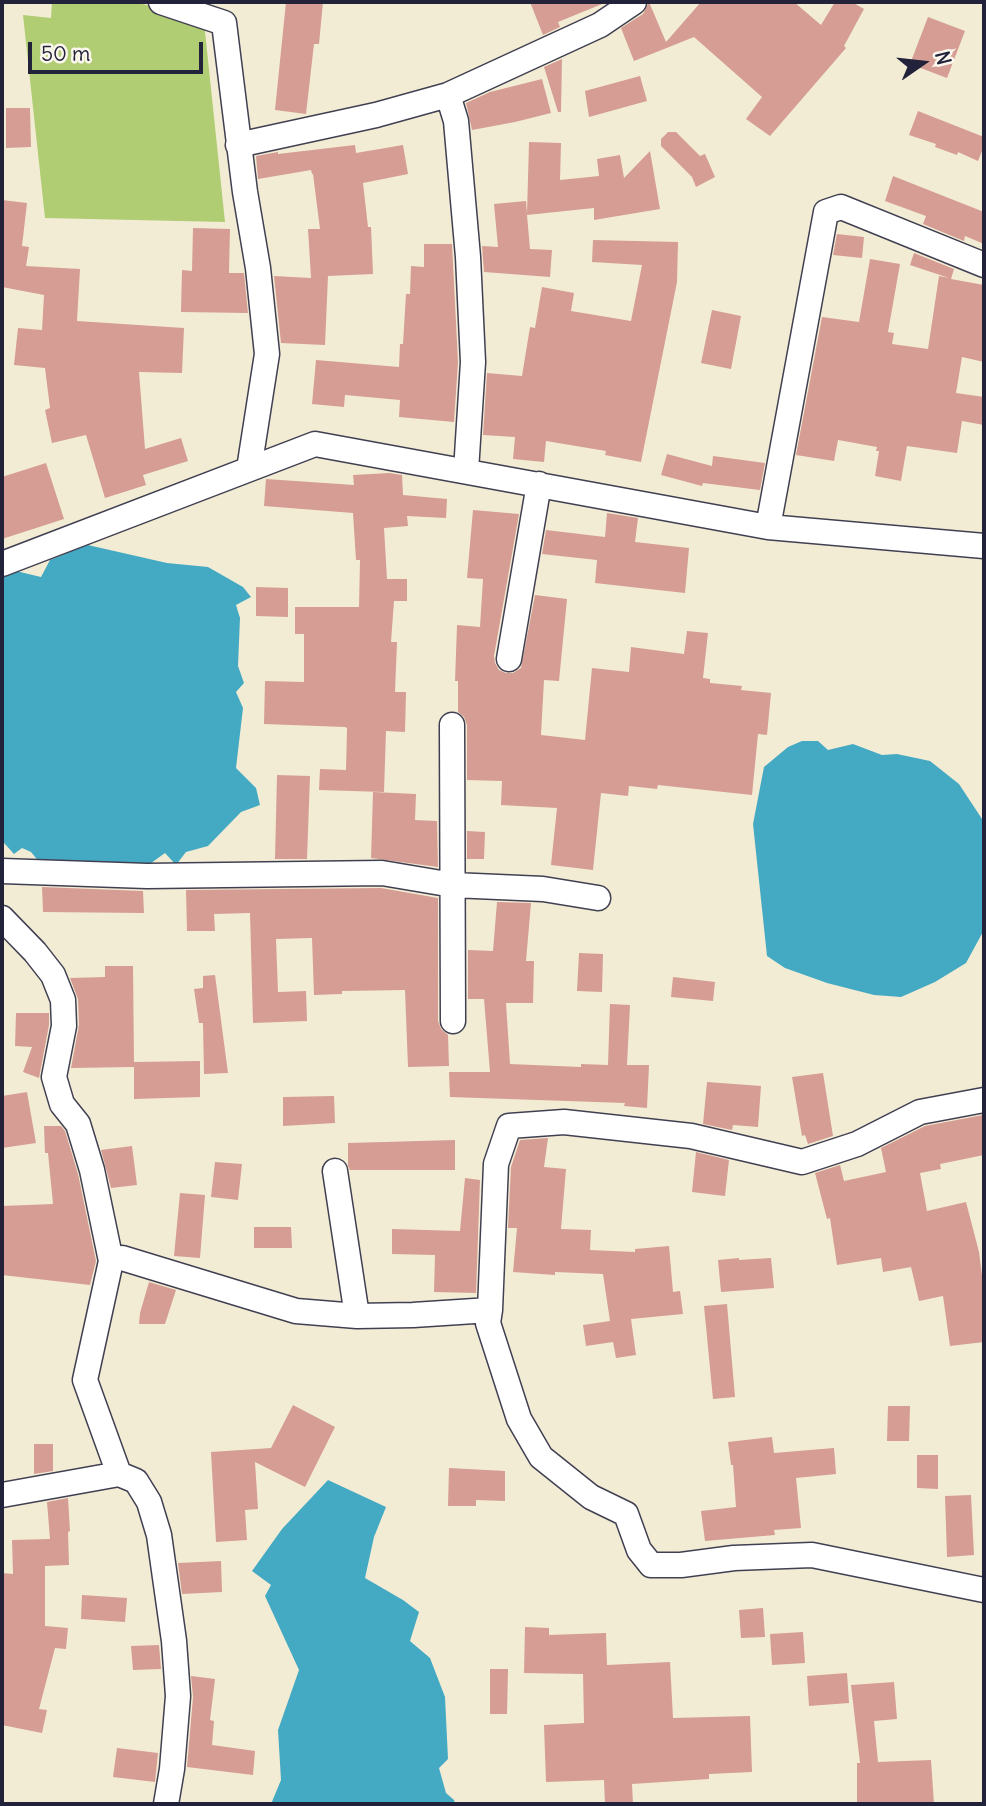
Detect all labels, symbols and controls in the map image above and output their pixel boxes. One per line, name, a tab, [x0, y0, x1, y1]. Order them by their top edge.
scale bar	[32, 28, 206, 72]
north arrow	[888, 28, 958, 98]
text: 50 m	[41, 40, 90, 67]
text: N	[930, 49, 957, 67]

